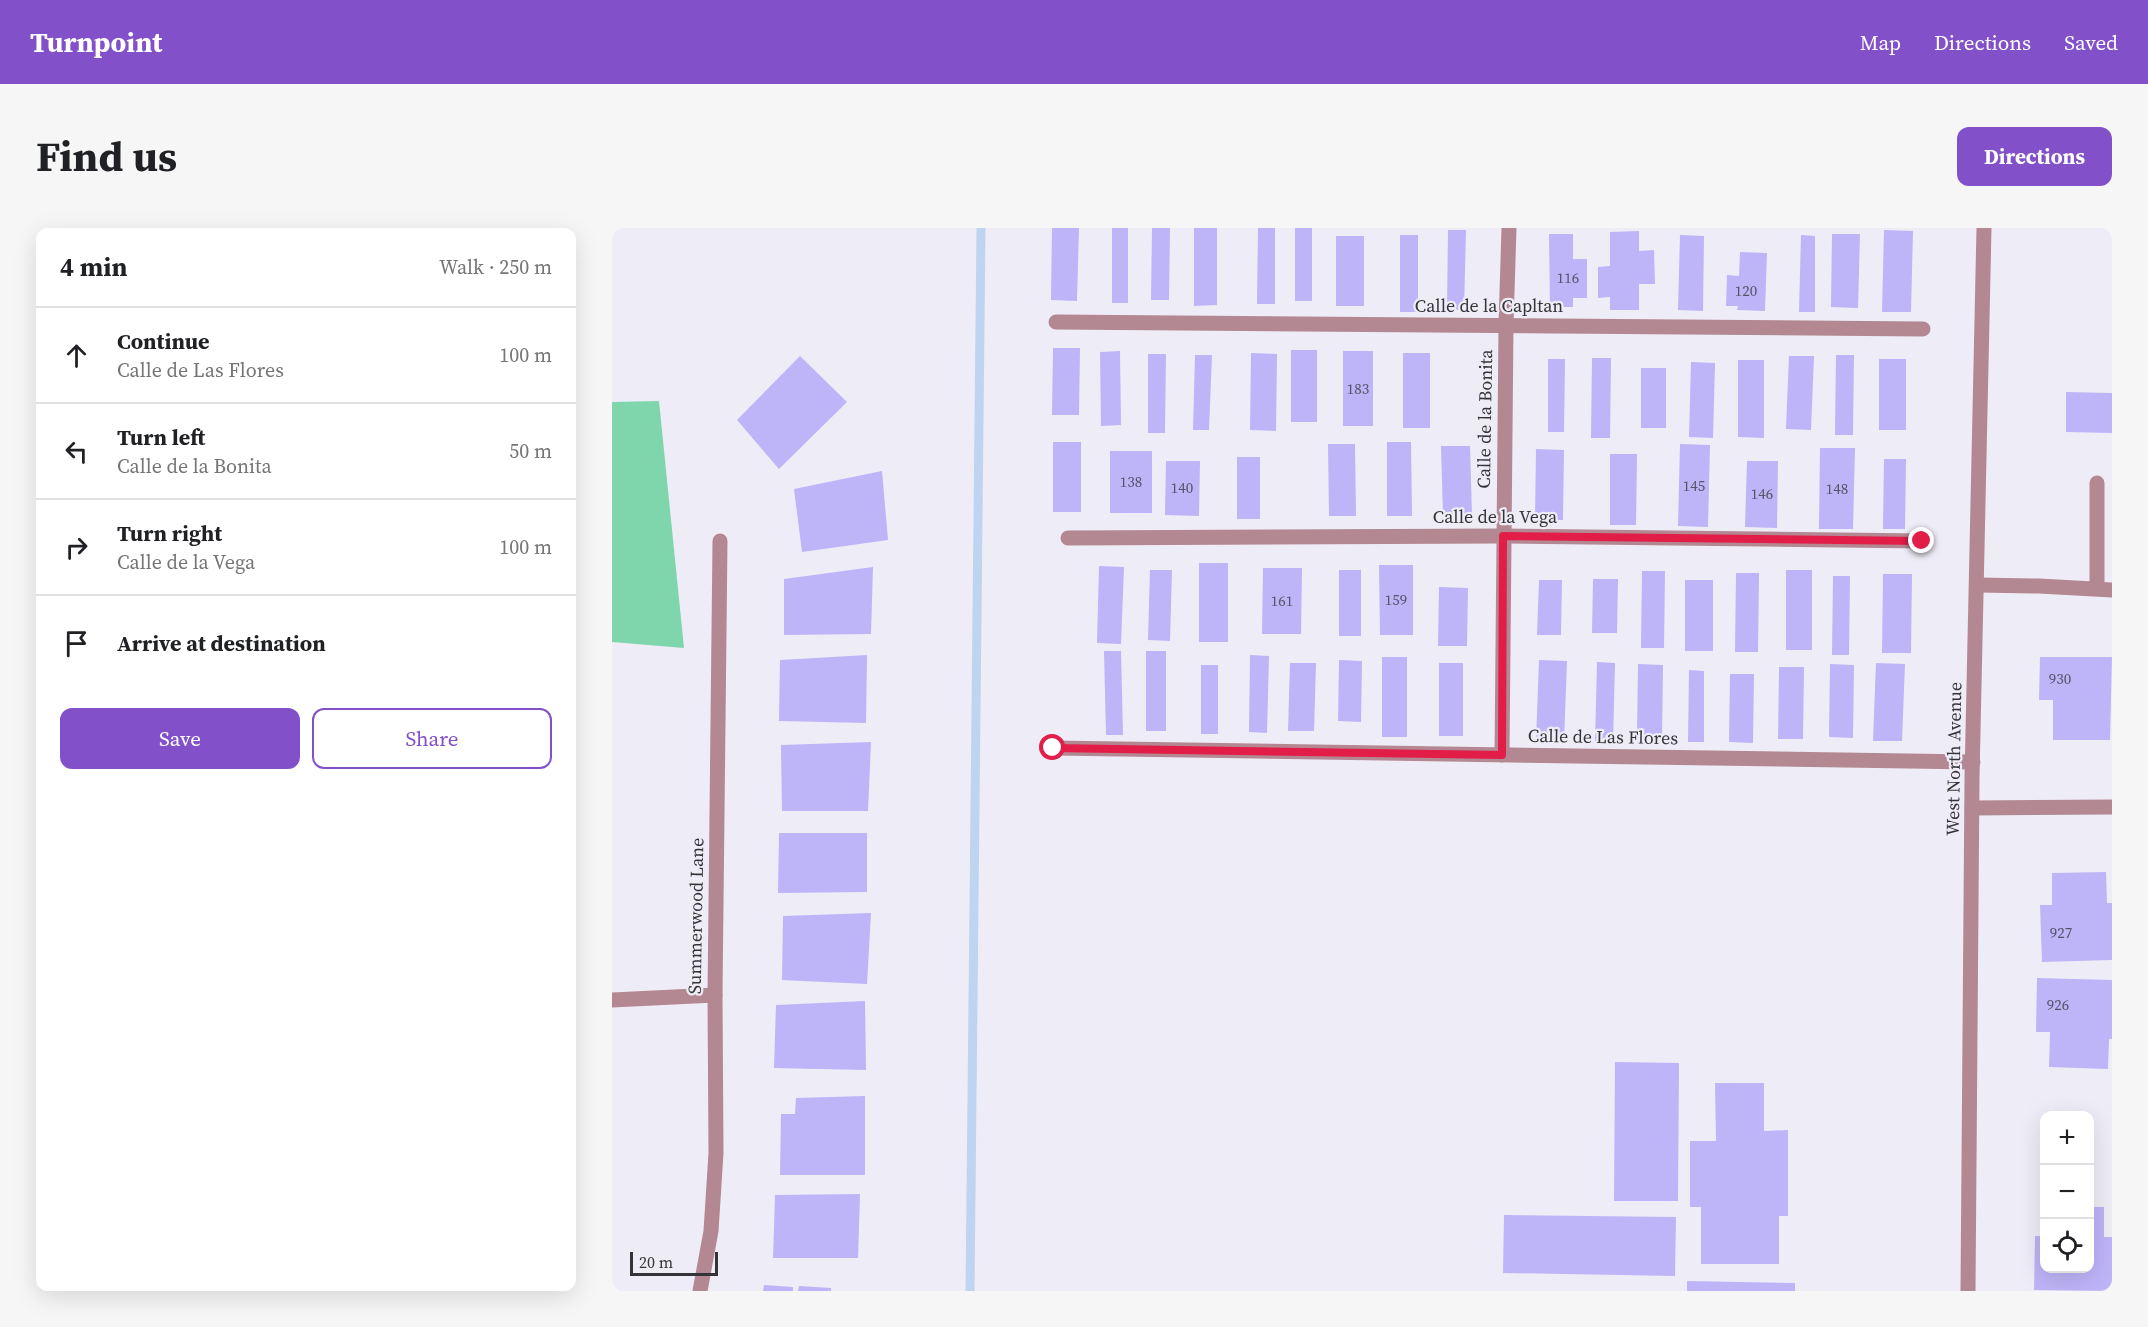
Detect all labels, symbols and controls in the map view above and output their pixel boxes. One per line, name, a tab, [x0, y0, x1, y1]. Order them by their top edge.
text: Turnpoint	[30, 23, 162, 61]
text: Map	[1860, 28, 1901, 57]
text: Directions	[1934, 28, 2031, 57]
text: Saved	[2064, 28, 2118, 57]
text: Find us	[36, 127, 177, 185]
button: Directions	[1957, 127, 2112, 186]
text: 4 min	[60, 249, 127, 285]
text: Walk · 250 m	[439, 253, 552, 281]
house number: 116	[1557, 267, 1579, 288]
house number: 120	[1735, 280, 1757, 301]
street label: Calle de la Capltan	[1415, 293, 1563, 318]
text: Continue	[117, 326, 210, 356]
icon: ahead	[60, 339, 93, 372]
text: 100 m	[499, 341, 552, 369]
street label: Calle de la Bonita	[1471, 348, 1498, 489]
text: Calle de Las Flores	[117, 356, 284, 384]
house number: 183	[1347, 378, 1369, 399]
text: Turn left	[117, 422, 205, 452]
icon: left	[60, 435, 93, 468]
text: 50 m	[509, 437, 552, 465]
text: Calle de la Bonita	[117, 452, 272, 480]
house number: 138	[1120, 471, 1142, 492]
house number: 145	[1683, 475, 1705, 496]
house number: 140	[1171, 477, 1193, 498]
house number: 148	[1826, 478, 1848, 499]
house number: 146	[1751, 483, 1773, 504]
street label: Calle de la Vega	[1433, 504, 1558, 529]
text: Turn right	[117, 518, 222, 548]
route end	[1908, 527, 1934, 553]
icon: right	[60, 531, 93, 564]
text: 100 m	[499, 533, 552, 561]
text: Calle de la Vega	[117, 548, 255, 576]
house number: 159	[1385, 589, 1407, 610]
house number: 161	[1271, 590, 1293, 611]
icon: arrive	[60, 627, 93, 660]
text: Arrive at destination	[117, 628, 326, 658]
house number: 930	[2049, 668, 2071, 689]
street label: West North Avenue	[1940, 682, 1967, 836]
button: Save	[60, 708, 300, 769]
button: Share	[312, 708, 552, 769]
street label: Calle de Las Flores	[1528, 723, 1678, 750]
route start	[1039, 734, 1065, 760]
street label: Summerwood Lane	[682, 838, 709, 994]
house number: 927	[2050, 922, 2072, 943]
house number: 926	[2047, 994, 2069, 1015]
map controls	[2040, 1111, 2094, 1273]
button: +	[2040, 1111, 2094, 1165]
button: −	[2040, 1165, 2094, 1219]
button: locate	[2040, 1219, 2094, 1273]
scale bar	[630, 1249, 718, 1276]
text: 20 m	[639, 1251, 673, 1273]

